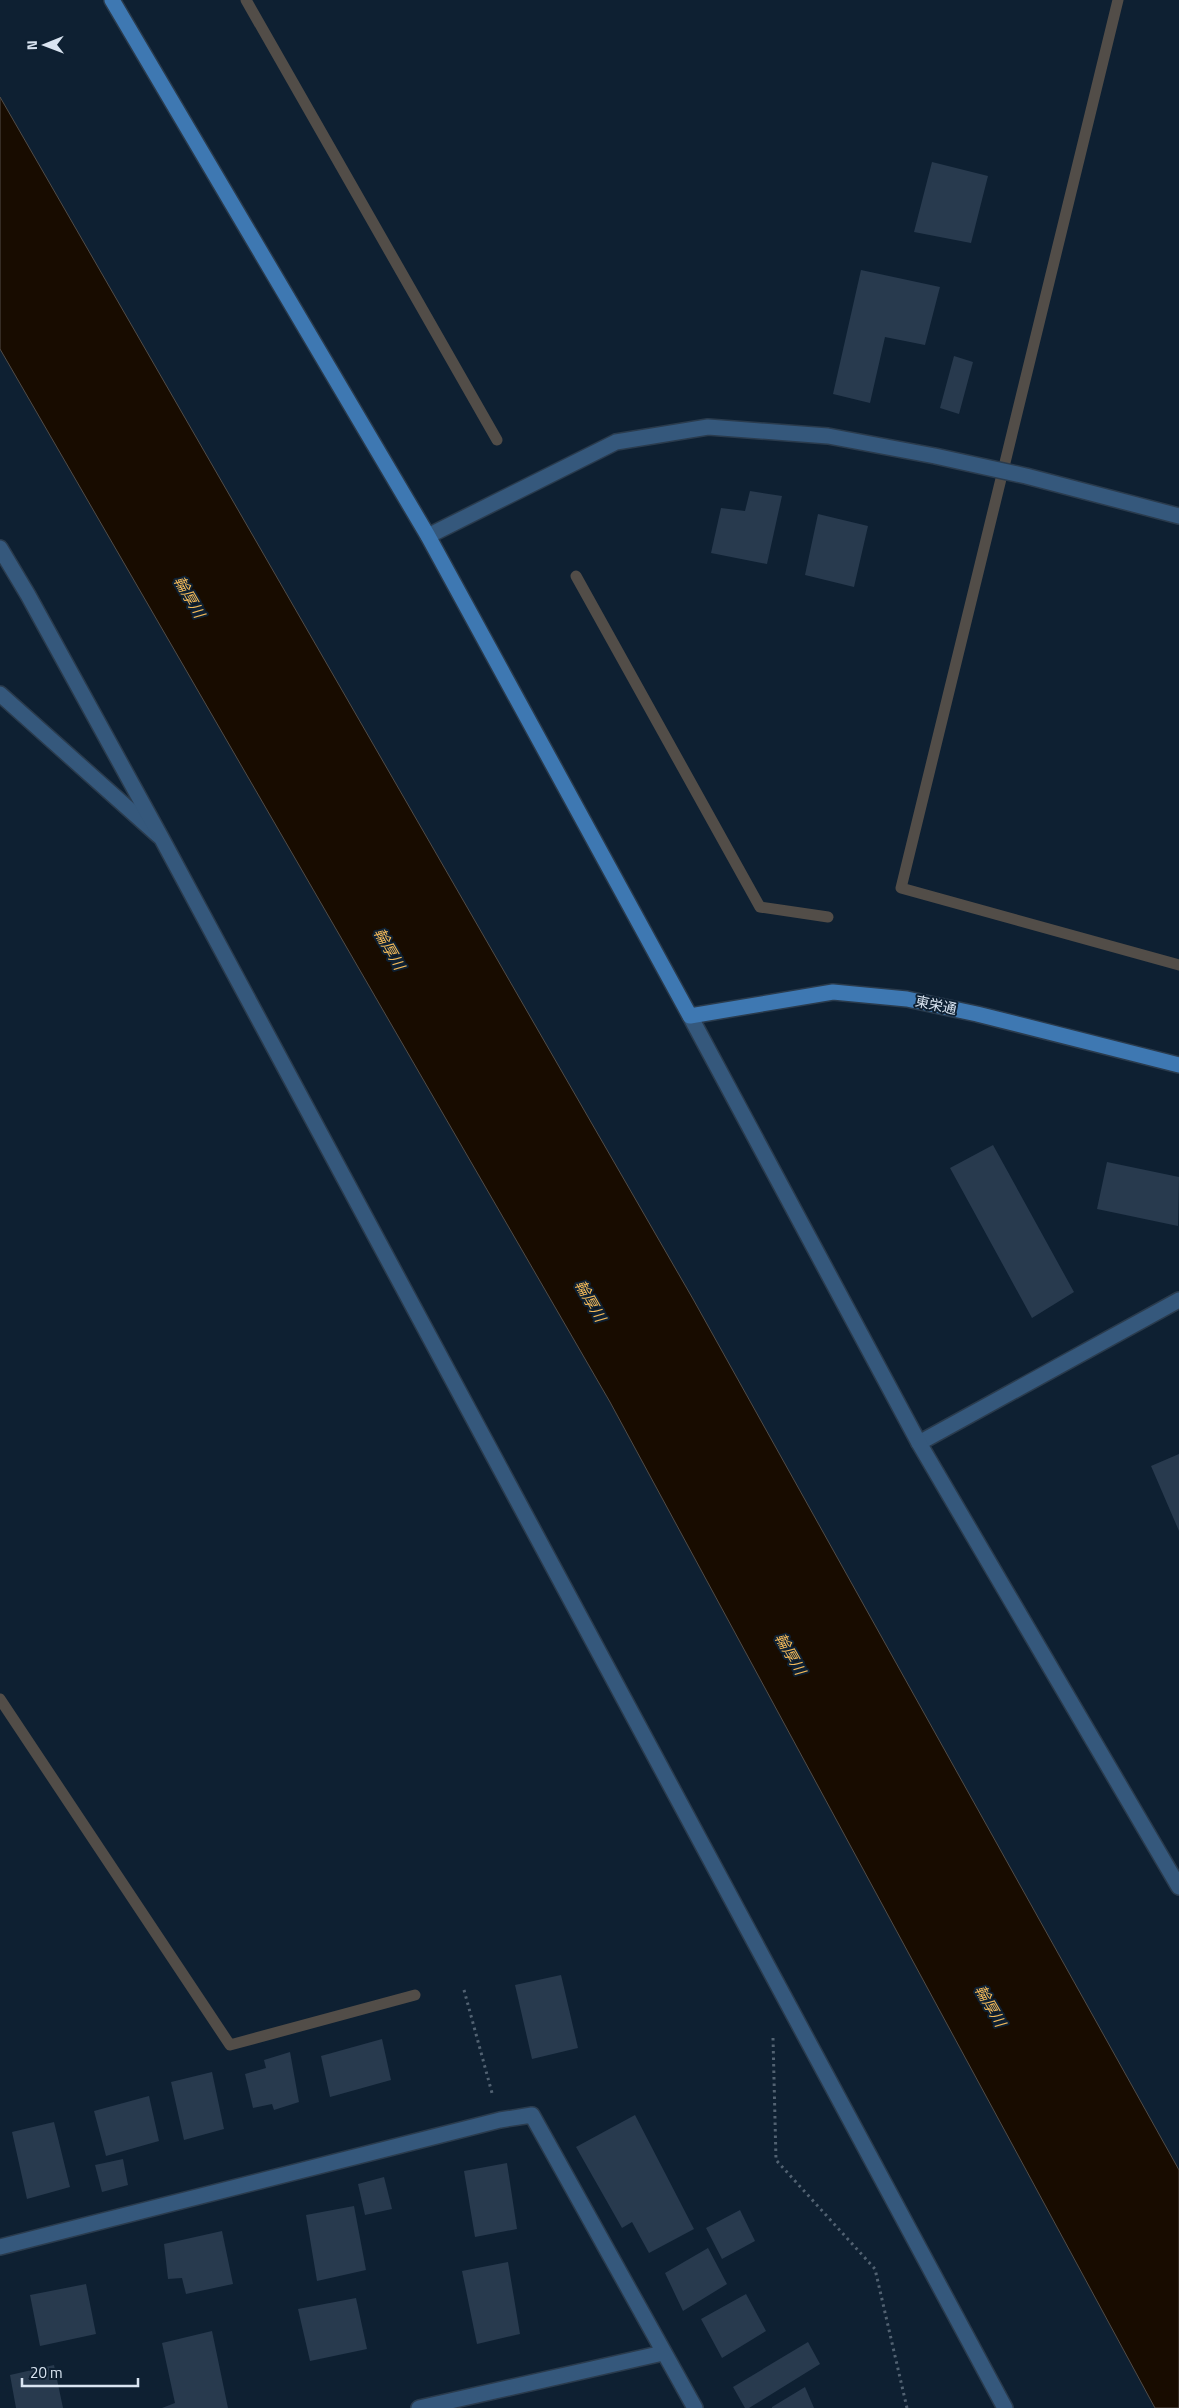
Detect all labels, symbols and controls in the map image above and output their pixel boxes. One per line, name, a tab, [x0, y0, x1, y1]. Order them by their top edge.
north arrow	[20, 20, 70, 70]
text: N	[21, 40, 42, 50]
water label: 輪厚川	[168, 572, 212, 624]
water label: 輪厚川	[368, 924, 412, 976]
street label: 東栄通	[913, 990, 959, 1019]
water label: 輪厚川	[569, 1276, 613, 1328]
water label: 輪厚川	[769, 1629, 813, 1681]
water label: 輪厚川	[969, 1981, 1013, 2033]
scale bar	[22, 2356, 139, 2388]
text: 20 m	[30, 2361, 63, 2384]

